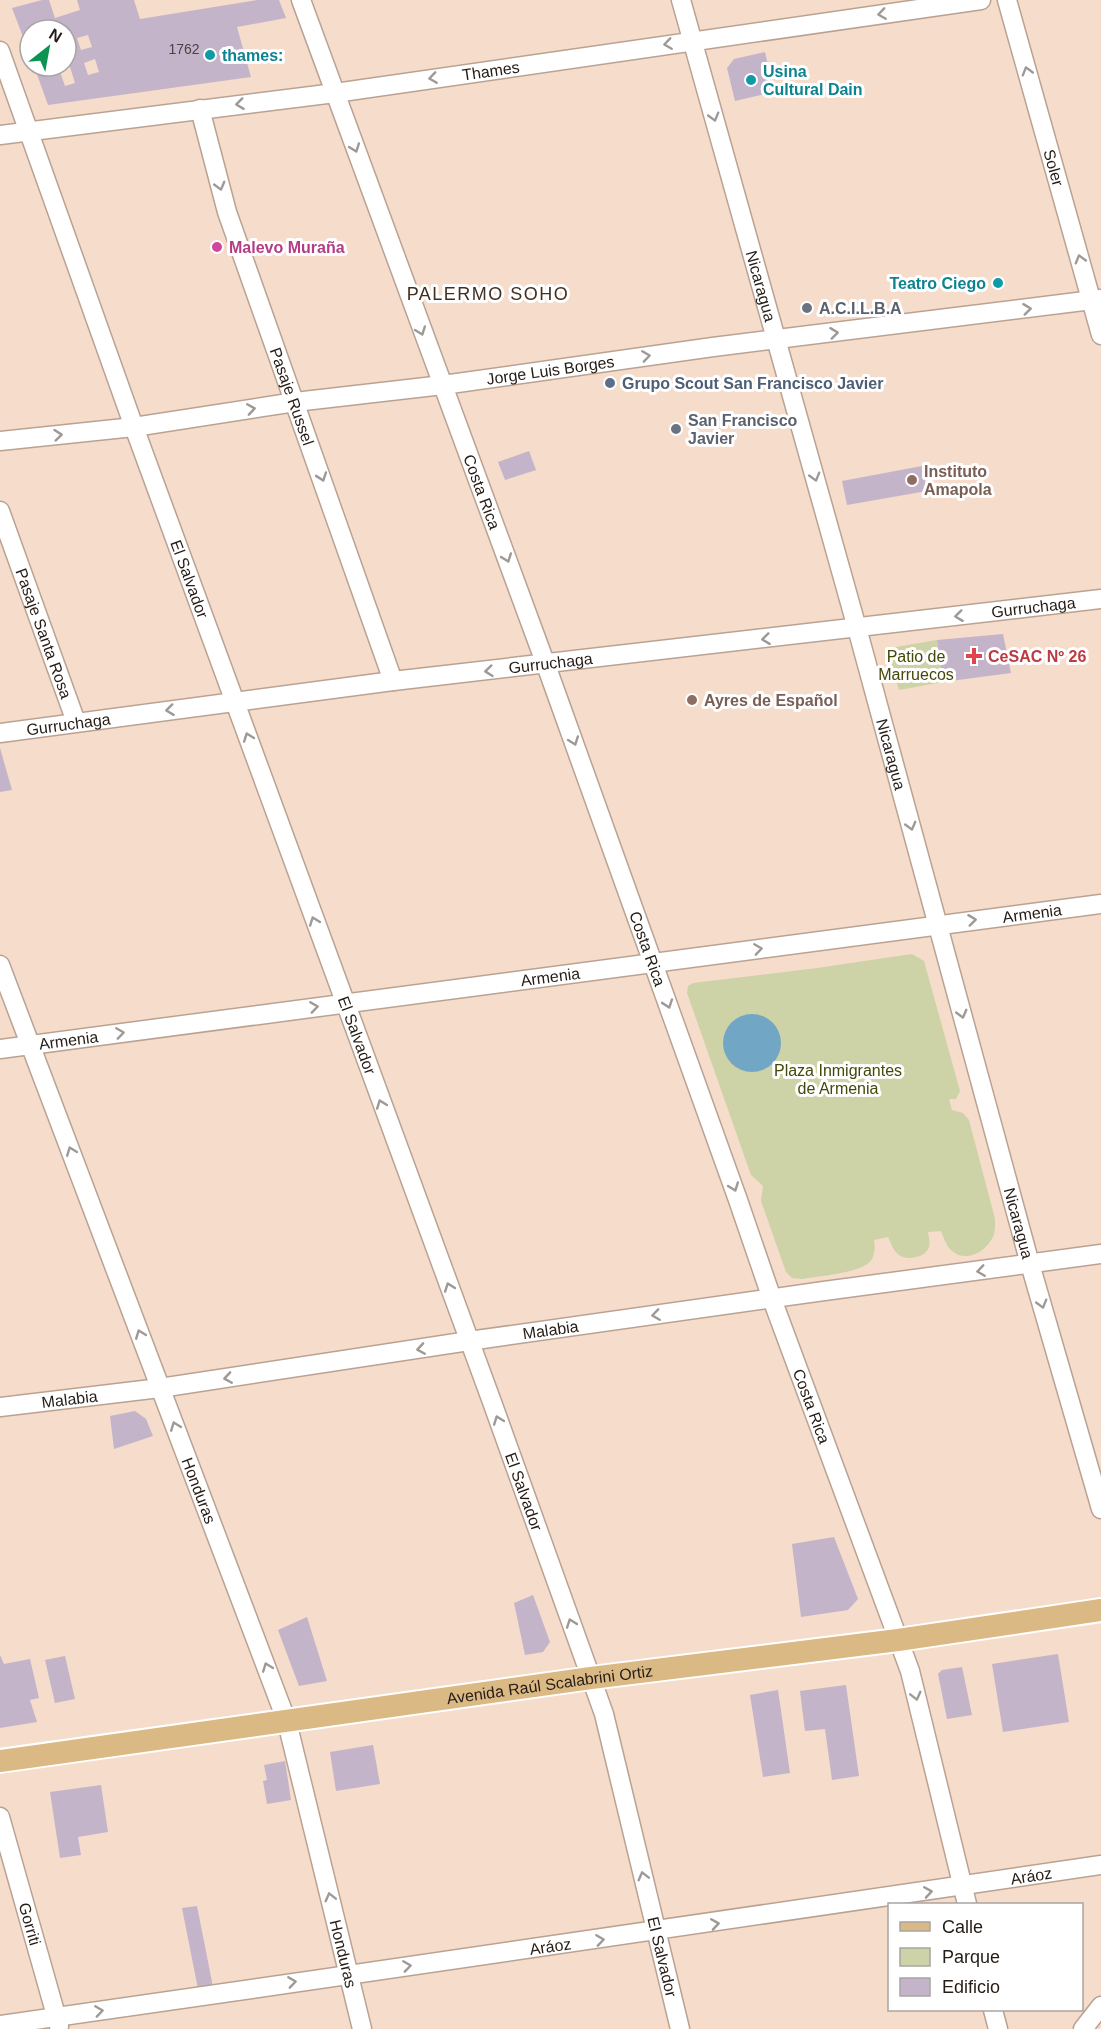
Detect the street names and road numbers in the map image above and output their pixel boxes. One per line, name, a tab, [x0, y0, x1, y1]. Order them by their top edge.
street label: Thames	[461, 59, 521, 84]
street label: Soler	[1040, 147, 1067, 189]
street label: Nicaragua	[743, 249, 779, 324]
street label: Pasaje Russel	[267, 345, 317, 448]
street label: Jorge Luis Borges	[485, 353, 615, 388]
street label: Costa Rica	[460, 452, 503, 532]
street label: El Salvador	[167, 538, 212, 621]
street label: Pasaje Santa Rosa	[12, 566, 75, 701]
street label: Gurruchaga	[990, 594, 1076, 621]
street label: Gurruchaga	[508, 650, 594, 677]
street label: Gurruchaga	[25, 710, 112, 738]
street label: Nicaragua	[873, 717, 909, 792]
street label: Armenia	[1001, 901, 1063, 926]
street label: Costa Rica	[626, 909, 669, 989]
street label: Armenia	[520, 965, 581, 989]
street label: El Salvador	[335, 994, 379, 1077]
street label: Armenia	[38, 1028, 99, 1053]
street label: Nicaragua	[1001, 1186, 1036, 1261]
street label: Malabia	[522, 1318, 580, 1342]
street label: Costa Rica	[790, 1367, 833, 1446]
street label: Malabia	[41, 1387, 99, 1411]
street label: El Salvador	[502, 1450, 546, 1534]
street label: Honduras	[179, 1455, 219, 1526]
street label: Avenida Raúl Scalabrini Ortiz	[446, 1662, 654, 1707]
street label: Aráoz	[1009, 1865, 1053, 1888]
street label: Gorriti	[16, 1901, 44, 1947]
street label: El Salvador	[644, 1915, 680, 1999]
street label: Honduras	[327, 1918, 360, 1989]
street label: Aráoz	[529, 1935, 572, 1958]

